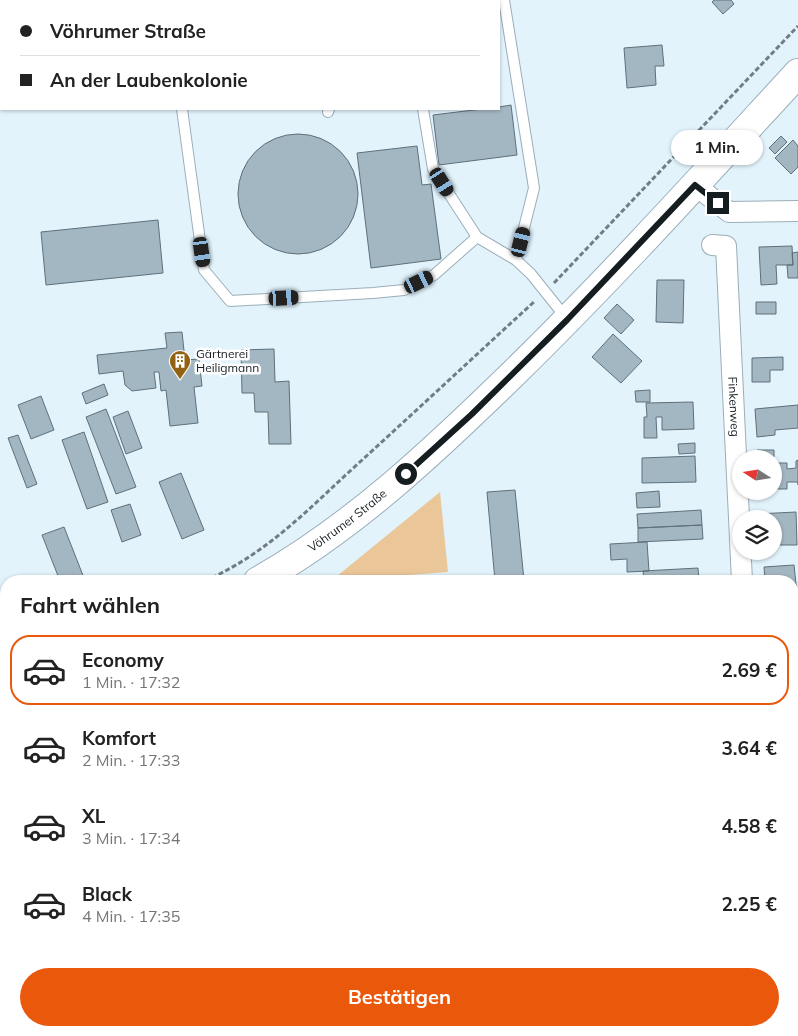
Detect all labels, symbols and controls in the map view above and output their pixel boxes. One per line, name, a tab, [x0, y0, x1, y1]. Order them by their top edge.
text: Vöhrumer Straße	[50, 19, 206, 43]
text: An der Laubenkolonie	[50, 68, 248, 92]
callout: 1 Min.	[672, 130, 764, 166]
text: 1 Min.	[694, 137, 740, 157]
car	[427, 165, 456, 199]
route end	[707, 192, 729, 214]
car	[510, 226, 531, 258]
car	[192, 236, 211, 268]
car	[402, 269, 435, 295]
car	[268, 290, 299, 306]
place label: Gärtnerei Heiligmann	[196, 346, 259, 375]
building icon: Gärtnerei Heiligmann	[168, 349, 192, 380]
street label: Finkenweg	[725, 376, 743, 437]
north arrow	[732, 450, 782, 500]
map controls	[732, 450, 782, 560]
route start	[395, 463, 417, 485]
street label: Vöhrumer Straße	[305, 486, 389, 555]
button: layers	[732, 510, 782, 560]
text: Fahrt wählen	[20, 591, 160, 619]
icon: car	[22, 648, 67, 693]
text: Economy	[82, 648, 164, 672]
text: 2.69 €	[721, 658, 777, 682]
text: 1 Min. · 17:32	[82, 672, 180, 692]
icon: car	[22, 726, 67, 771]
text: Komfort	[82, 726, 156, 750]
text: 3.64 €	[721, 736, 777, 760]
text: 2 Min. · 17:33	[82, 750, 180, 770]
icon: car	[22, 804, 67, 849]
text: XL	[82, 804, 105, 828]
text: 4.58 €	[721, 814, 777, 838]
text: 3 Min. · 17:34	[82, 828, 180, 848]
icon: car	[22, 882, 67, 927]
text: Black	[82, 882, 132, 906]
text: 2.25 €	[721, 892, 777, 916]
text: 4 Min. · 17:35	[82, 906, 180, 926]
button: Bestätigen	[20, 968, 779, 1026]

